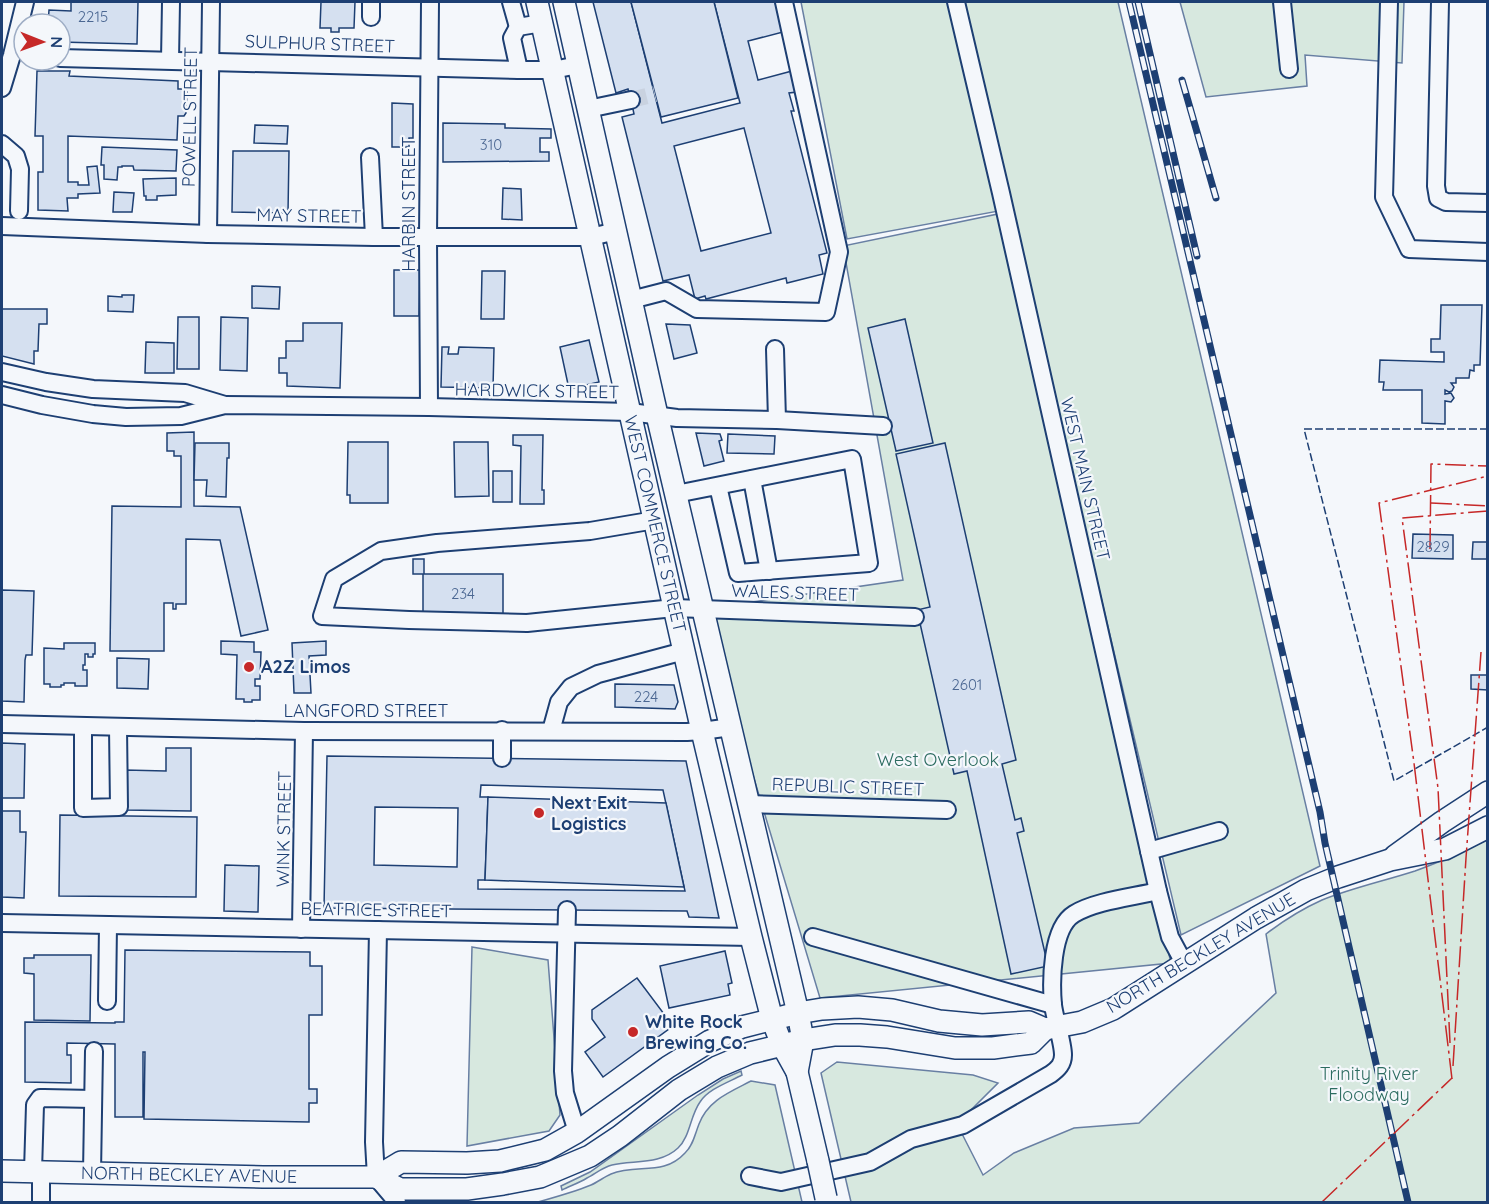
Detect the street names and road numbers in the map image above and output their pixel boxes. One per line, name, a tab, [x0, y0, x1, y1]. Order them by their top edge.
street label: SULPHUR STREET	[244, 29, 396, 58]
street label: POWELL STREET	[177, 46, 202, 187]
street label: HARBIN STREET	[397, 136, 420, 272]
street label: MAY STREET	[256, 203, 362, 228]
street label: HARDWICK STREET	[455, 378, 620, 403]
street label: WEST MAIN STREET	[1056, 395, 1115, 563]
street label: WEST COMMERCE STREET	[619, 413, 692, 635]
street label: WALES STREET	[731, 579, 859, 606]
street label: LANGFORD STREET	[284, 699, 449, 722]
street label: WINK STREET	[271, 770, 296, 887]
street label: REPUBLIC STREET	[771, 772, 925, 801]
street label: NORTH BECKLEY AVENUE	[1102, 887, 1299, 1018]
street label: BEATRICE STREET	[300, 897, 452, 922]
street label: NORTH BECKLEY AVENUE	[81, 1161, 297, 1188]

